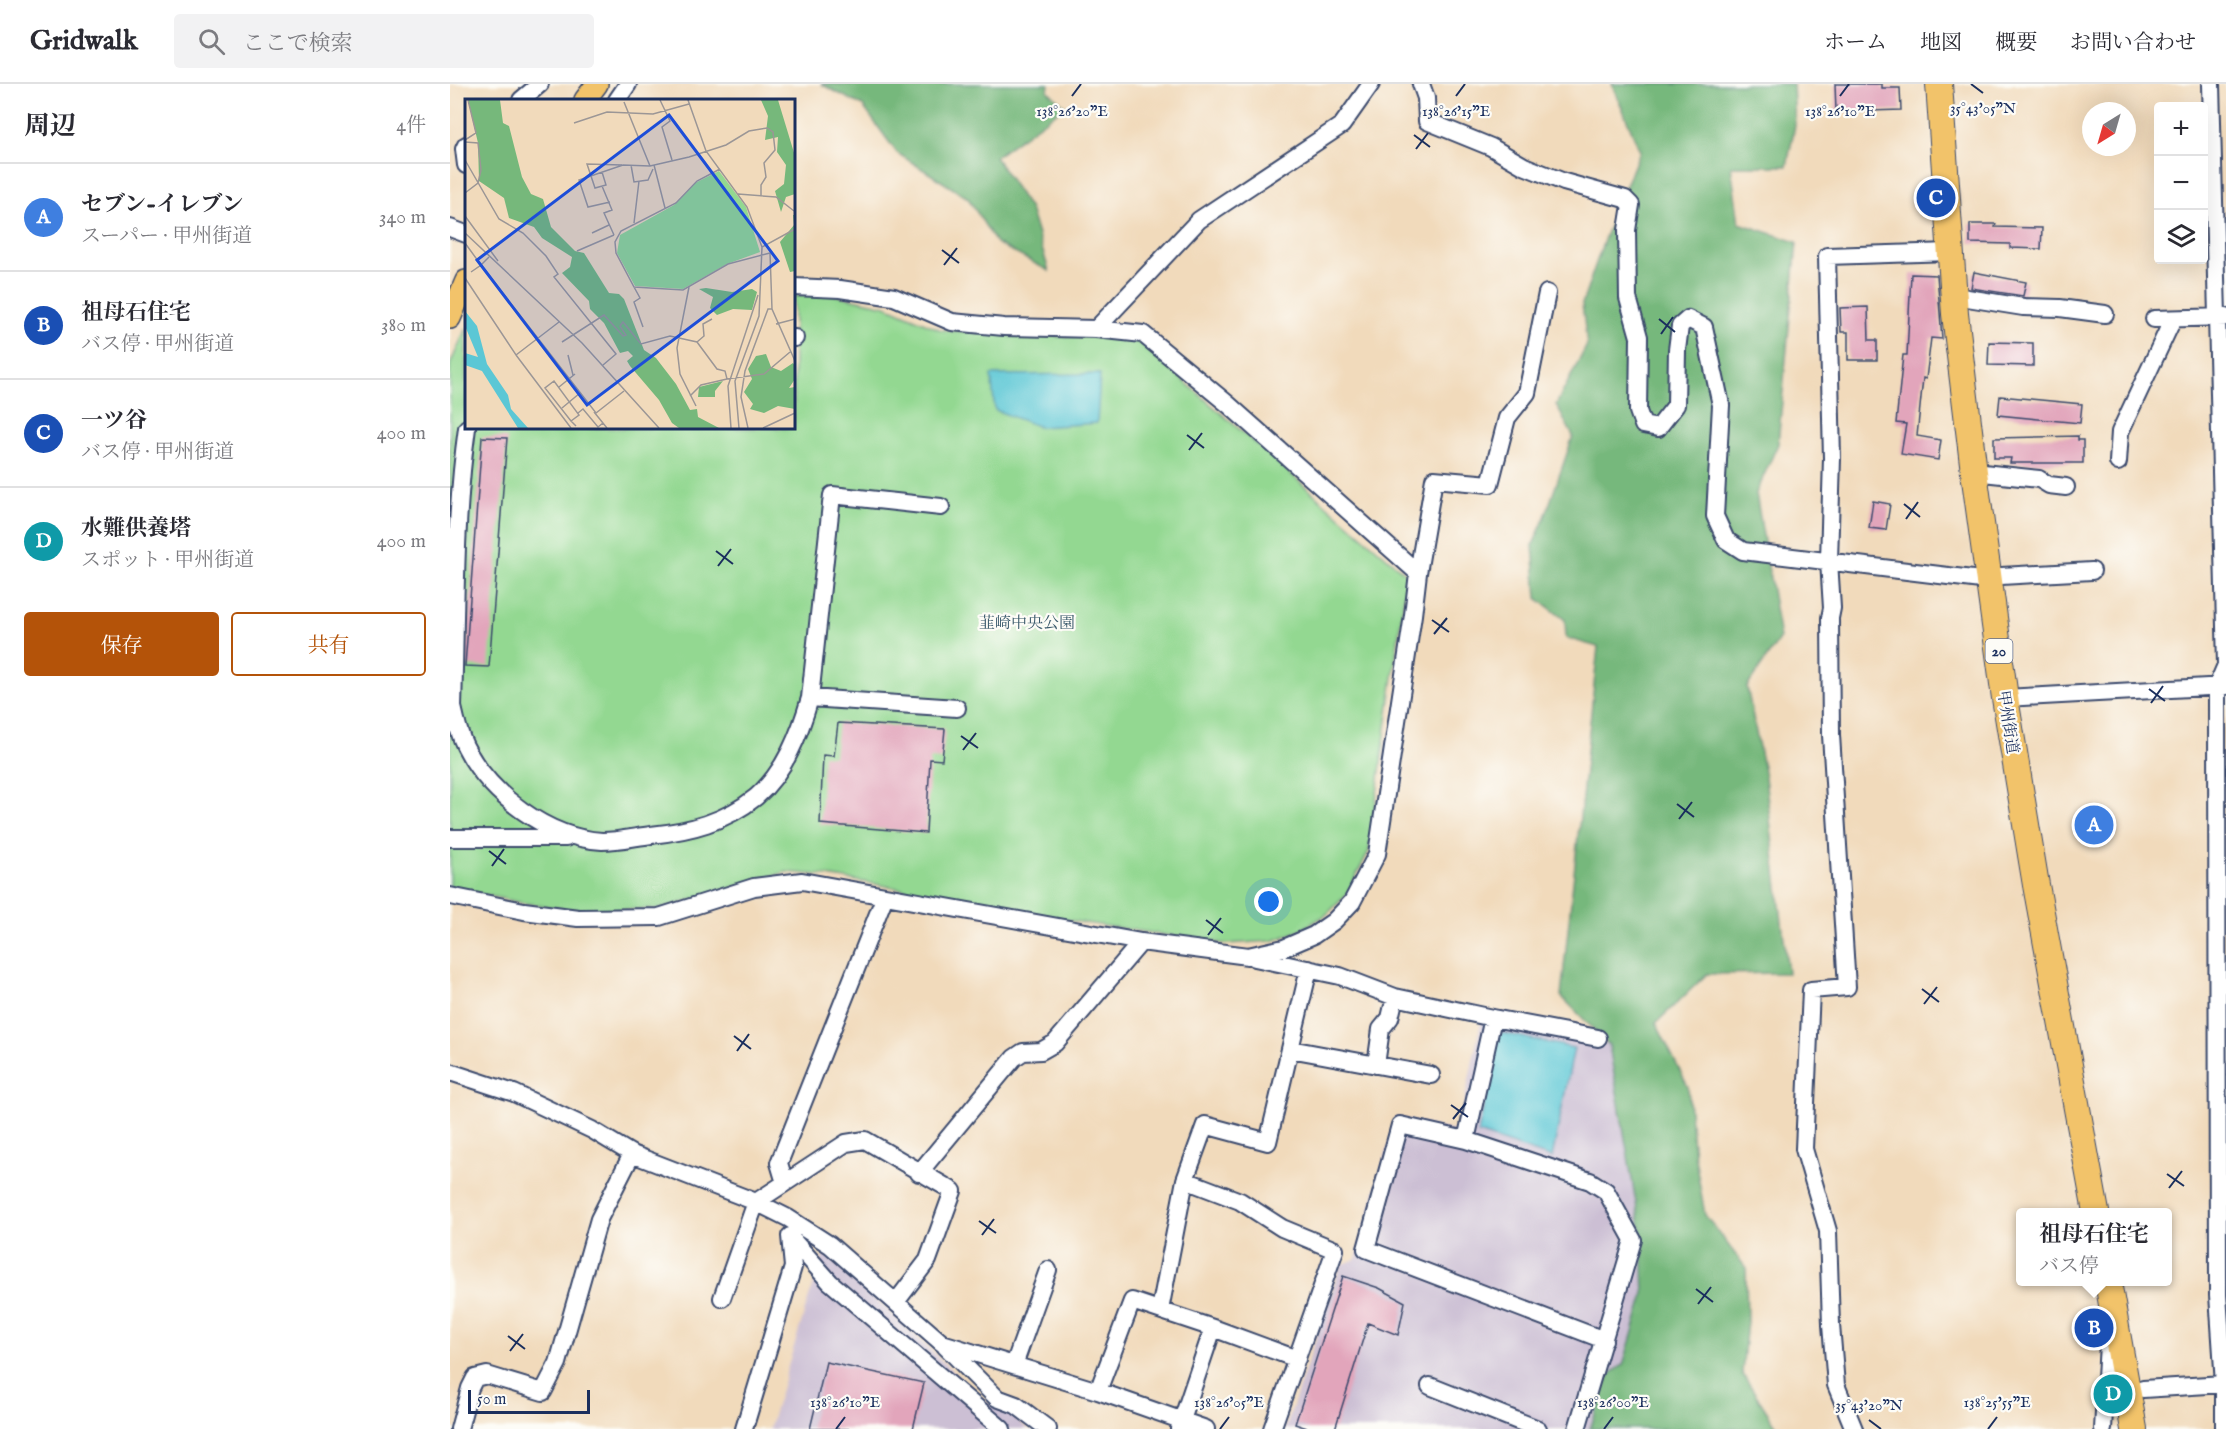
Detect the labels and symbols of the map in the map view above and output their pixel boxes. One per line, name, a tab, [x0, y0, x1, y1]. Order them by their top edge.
inset map	[465, 99, 795, 429]
text: 35°43'05"N	[1950, 99, 2016, 118]
text: 138°26'20"E	[1036, 102, 1108, 121]
text: 138°26'15"E	[1422, 102, 1490, 121]
text: 138°26'10"E	[1805, 102, 1875, 121]
north arrow	[2082, 102, 2136, 156]
pin: C	[1916, 176, 1956, 220]
park label: 韮崎中央公園	[979, 614, 1075, 634]
road number: 20	[1986, 639, 2012, 663]
street label: 甲州街道	[1992, 689, 2022, 755]
pin: A	[2074, 802, 2114, 848]
your location	[1254, 887, 1283, 916]
pin: B	[2074, 1306, 2114, 1350]
pin: D	[2094, 1372, 2132, 1416]
scale bar	[468, 1387, 590, 1414]
text: 138°26'10"E	[810, 1393, 880, 1412]
text: 138°26'05"E	[1194, 1393, 1264, 1412]
text: 138°26'00"E	[1577, 1393, 1649, 1412]
text: 138°25'55"E	[1963, 1393, 2031, 1412]
text: 35°43'20"N	[1835, 1396, 1903, 1415]

